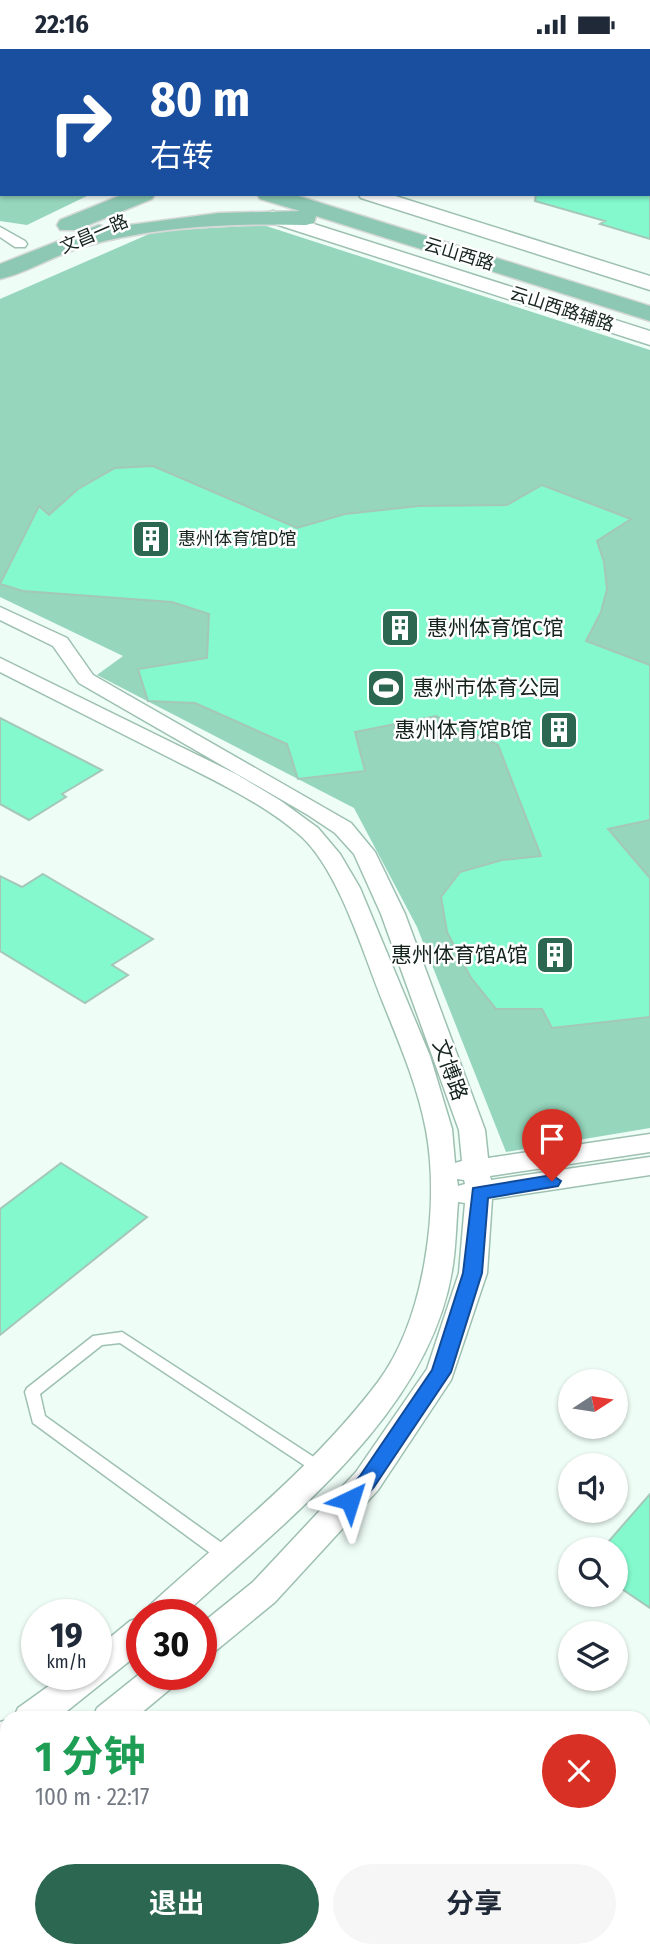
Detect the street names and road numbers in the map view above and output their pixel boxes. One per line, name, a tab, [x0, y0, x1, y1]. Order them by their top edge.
street label: 文昌一路	[57, 210, 131, 258]
street label: 云山西路	[421, 233, 497, 275]
street label: 云山西路辅路	[507, 282, 617, 336]
street label: 文博路	[427, 1036, 473, 1104]

